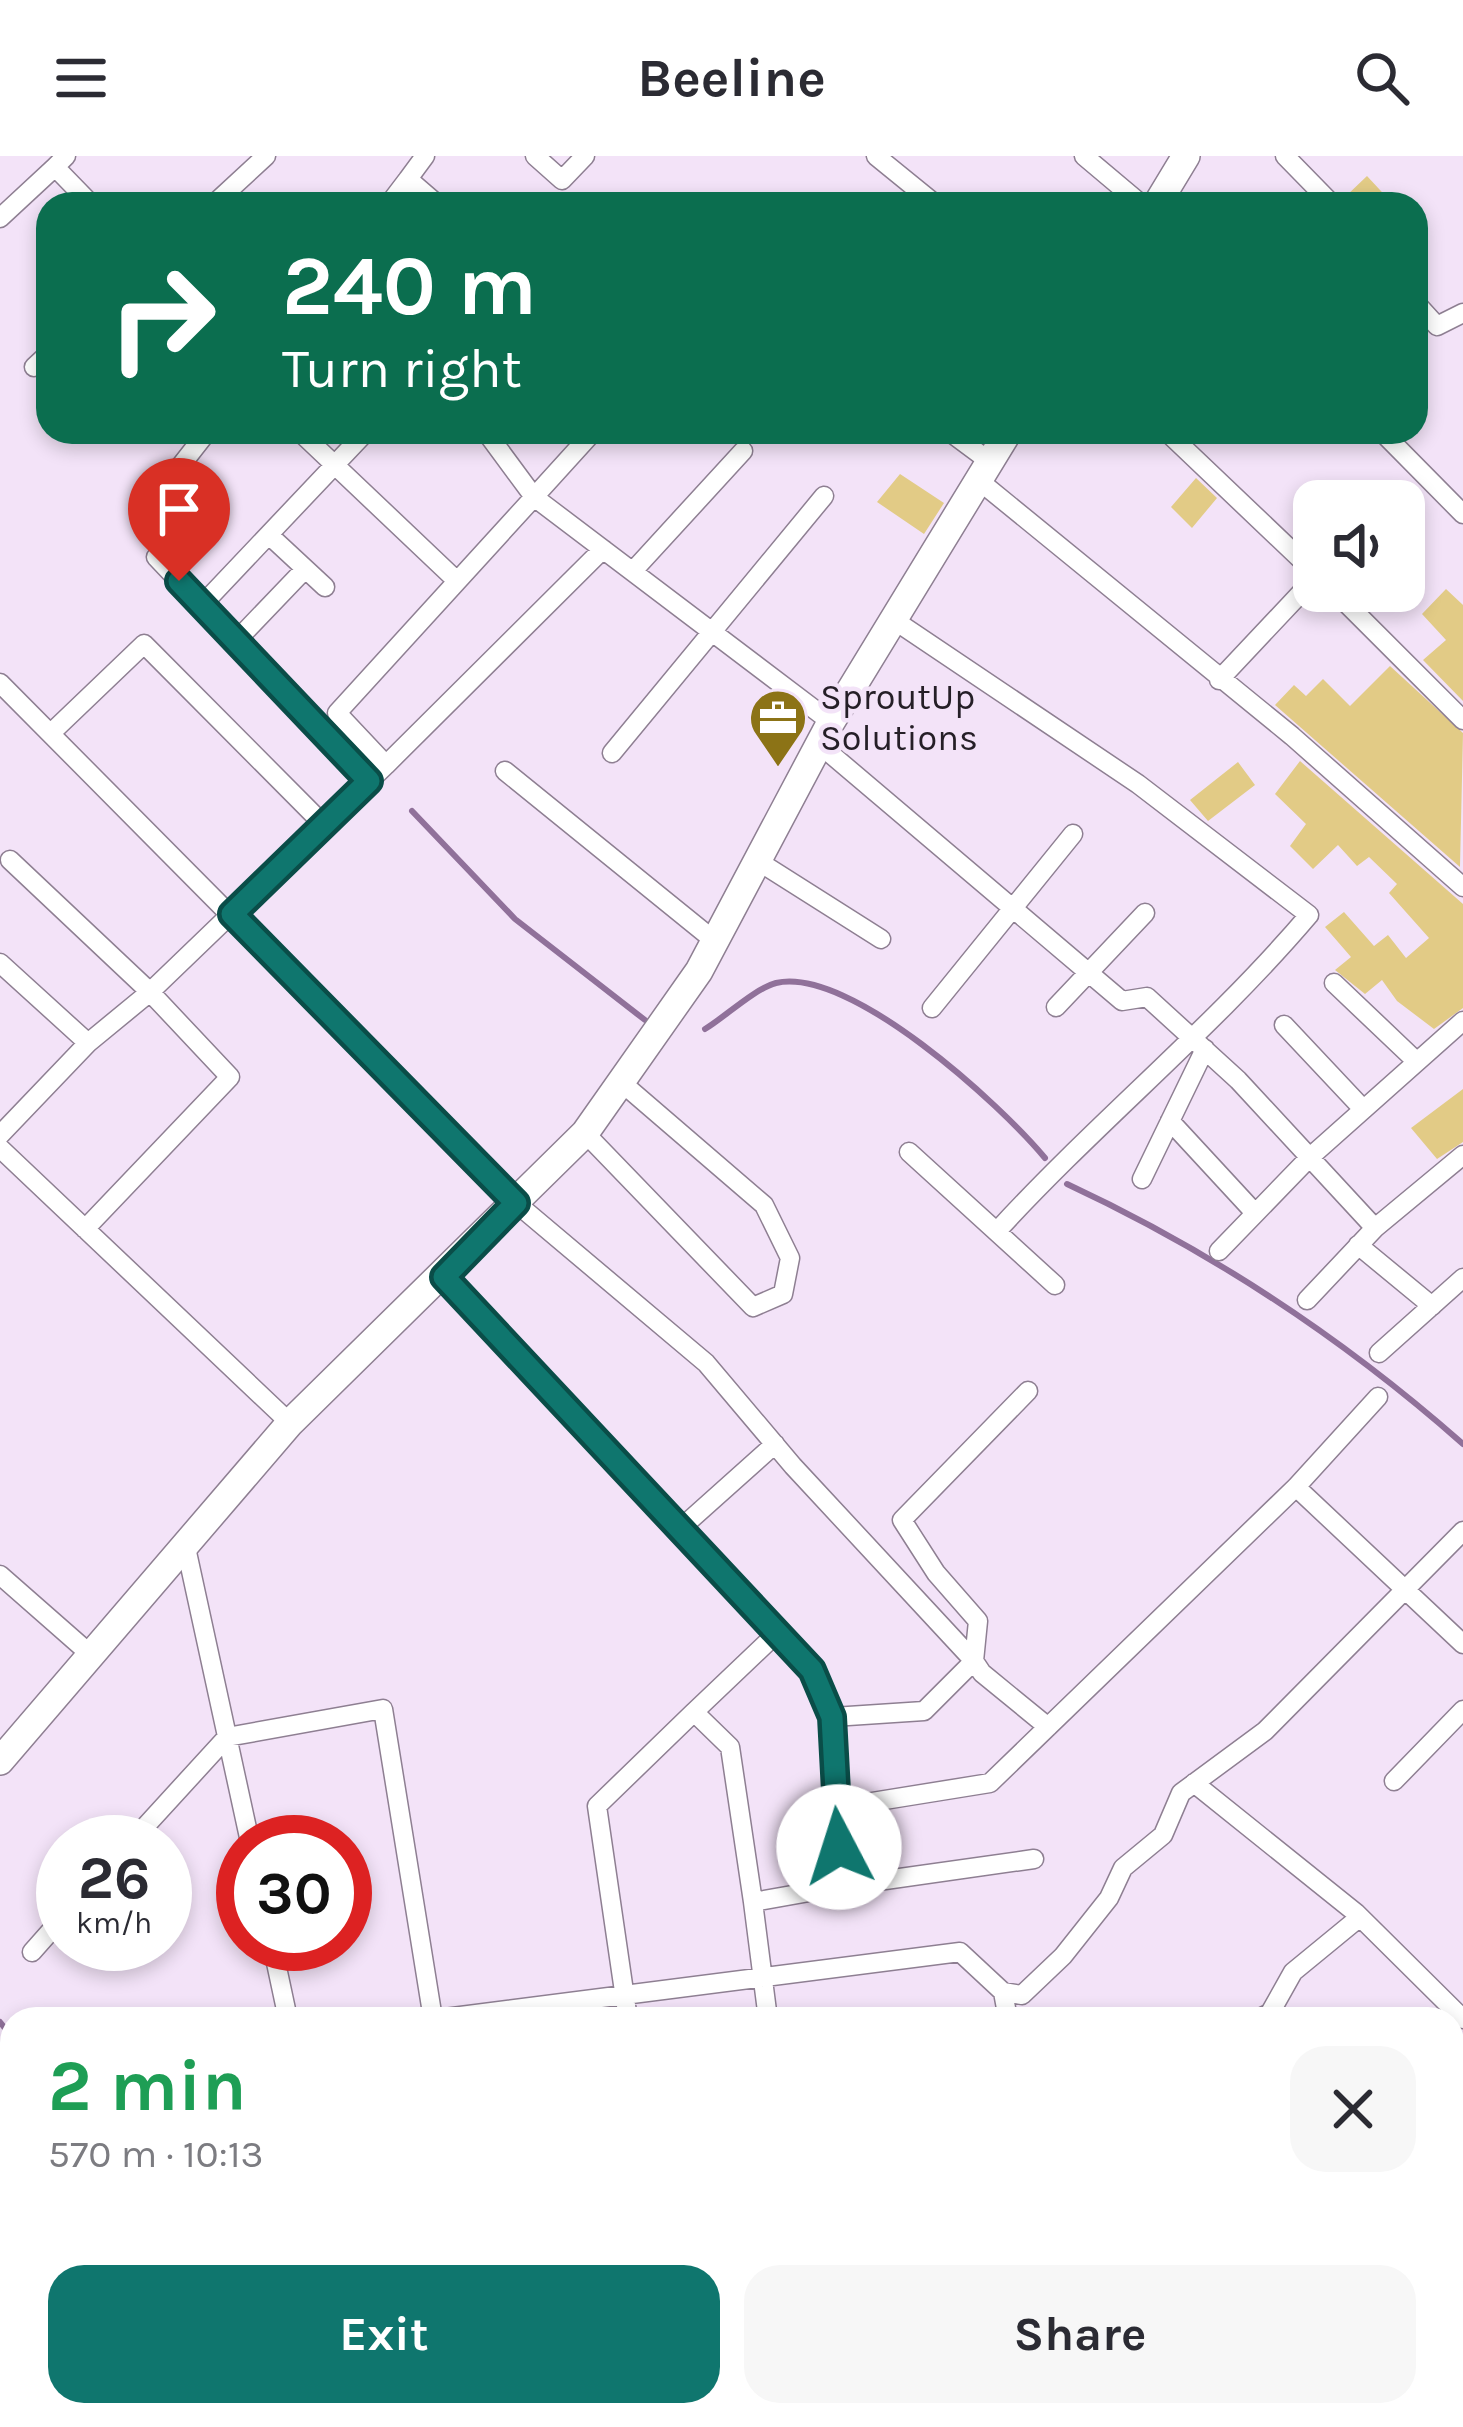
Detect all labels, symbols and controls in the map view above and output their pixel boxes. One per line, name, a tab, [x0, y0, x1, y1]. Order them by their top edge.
icon: menu	[48, 45, 114, 111]
icon: search	[1349, 45, 1415, 111]
text: Beeline	[637, 46, 826, 110]
text: 240 m	[282, 237, 537, 335]
icon: right	[84, 240, 240, 396]
text: Turn right	[282, 337, 522, 401]
pin	[128, 458, 230, 581]
icon: arrive	[146, 476, 212, 542]
map controls	[1293, 480, 1425, 612]
button: sound	[1293, 480, 1425, 612]
place label: SproutUp Solutions	[820, 676, 978, 759]
office icon: SproutUp Solutions	[747, 687, 809, 769]
position arrow	[776, 1784, 902, 1910]
speed limit sign: 30	[216, 1815, 372, 1971]
text: 26	[78, 1843, 150, 1913]
text: km/h	[76, 1905, 152, 1941]
text: 2 min	[48, 2044, 247, 2128]
button: close	[1290, 2046, 1416, 2172]
text: 570 m · 10:13	[48, 2131, 264, 2177]
button: Exit	[48, 2265, 720, 2403]
button: Share	[744, 2265, 1416, 2403]

